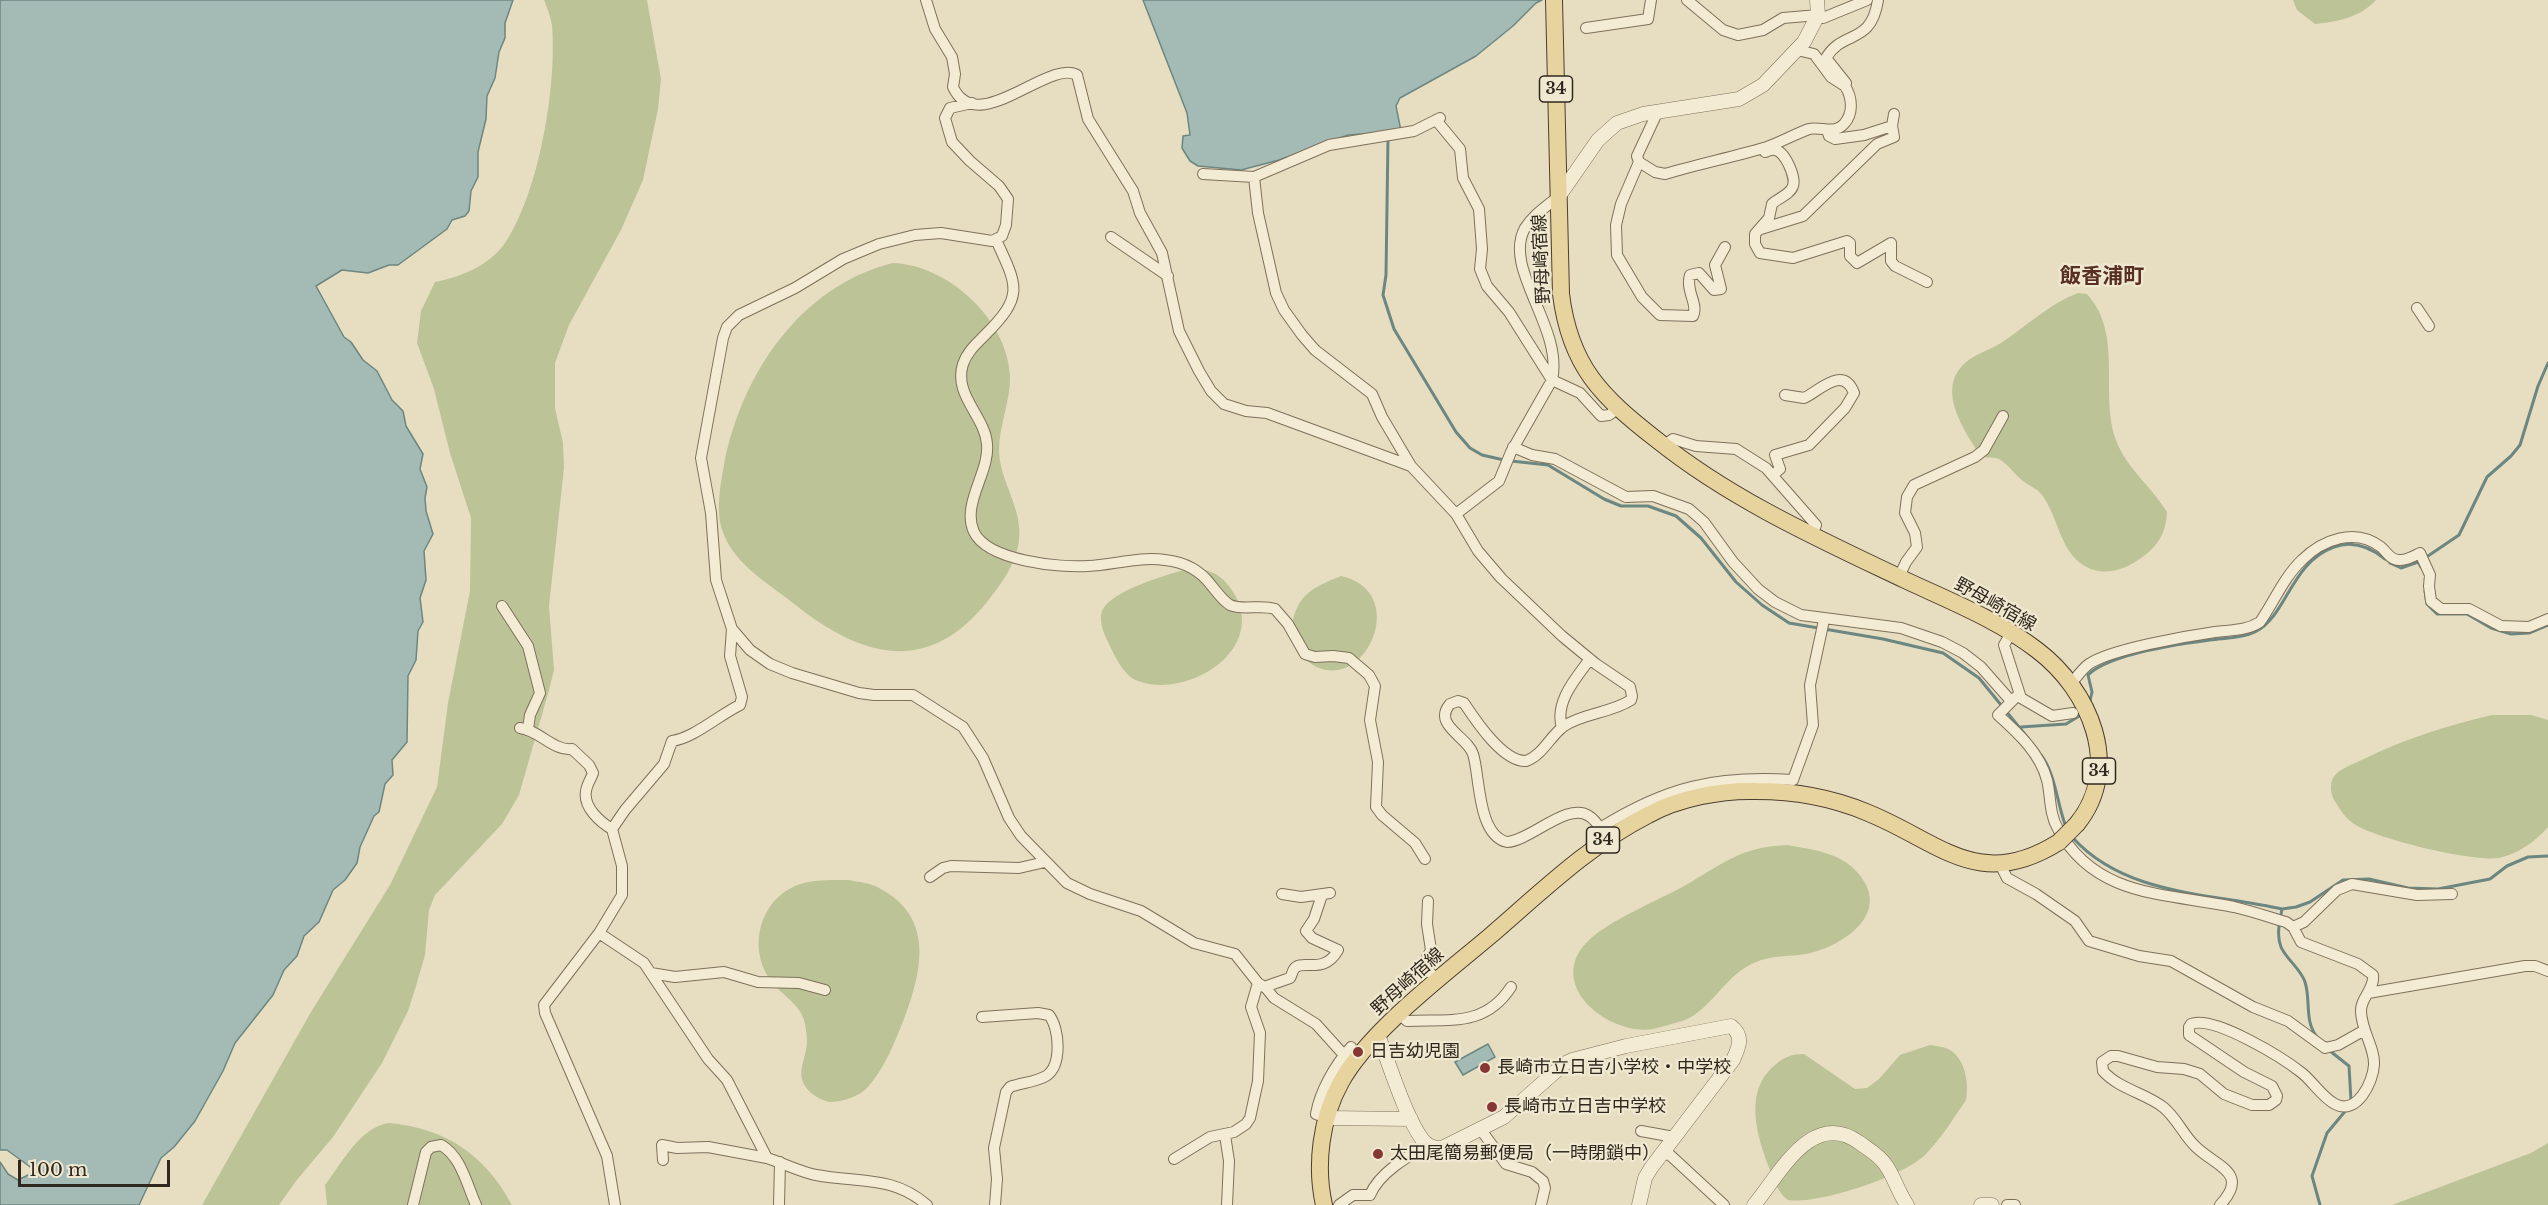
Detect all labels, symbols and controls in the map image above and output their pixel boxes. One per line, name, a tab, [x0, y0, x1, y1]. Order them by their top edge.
road number: 34	[1540, 76, 1572, 102]
street label: 野母崎宿線	[1529, 213, 1555, 305]
district label: 飯香浦町	[2060, 264, 2144, 290]
street label: 野母崎宿線	[1950, 574, 2040, 636]
road number: 34	[2082, 758, 2116, 784]
road number: 34	[1586, 827, 1620, 853]
street label: 野母崎宿線	[1367, 944, 1449, 1020]
place label: 日吉幼児園	[1370, 1041, 1460, 1063]
marker: 日吉幼児園	[1351, 1045, 1365, 1059]
place label: 長崎市立日吉小学校・中学校	[1497, 1057, 1731, 1079]
marker: 長崎市立日吉小学校・中学校	[1478, 1061, 1492, 1075]
place label: 長崎市立日吉中学校	[1504, 1096, 1666, 1118]
marker: 長崎市立日吉中学校	[1485, 1100, 1499, 1114]
place label: 太田尾簡易郵便局（一時閉鎖中）	[1390, 1143, 1660, 1165]
marker: 太田尾簡易郵便局（一時閉鎖中）	[1371, 1147, 1385, 1161]
scale bar	[21, 1148, 172, 1186]
text: 100 m	[29, 1159, 87, 1181]

